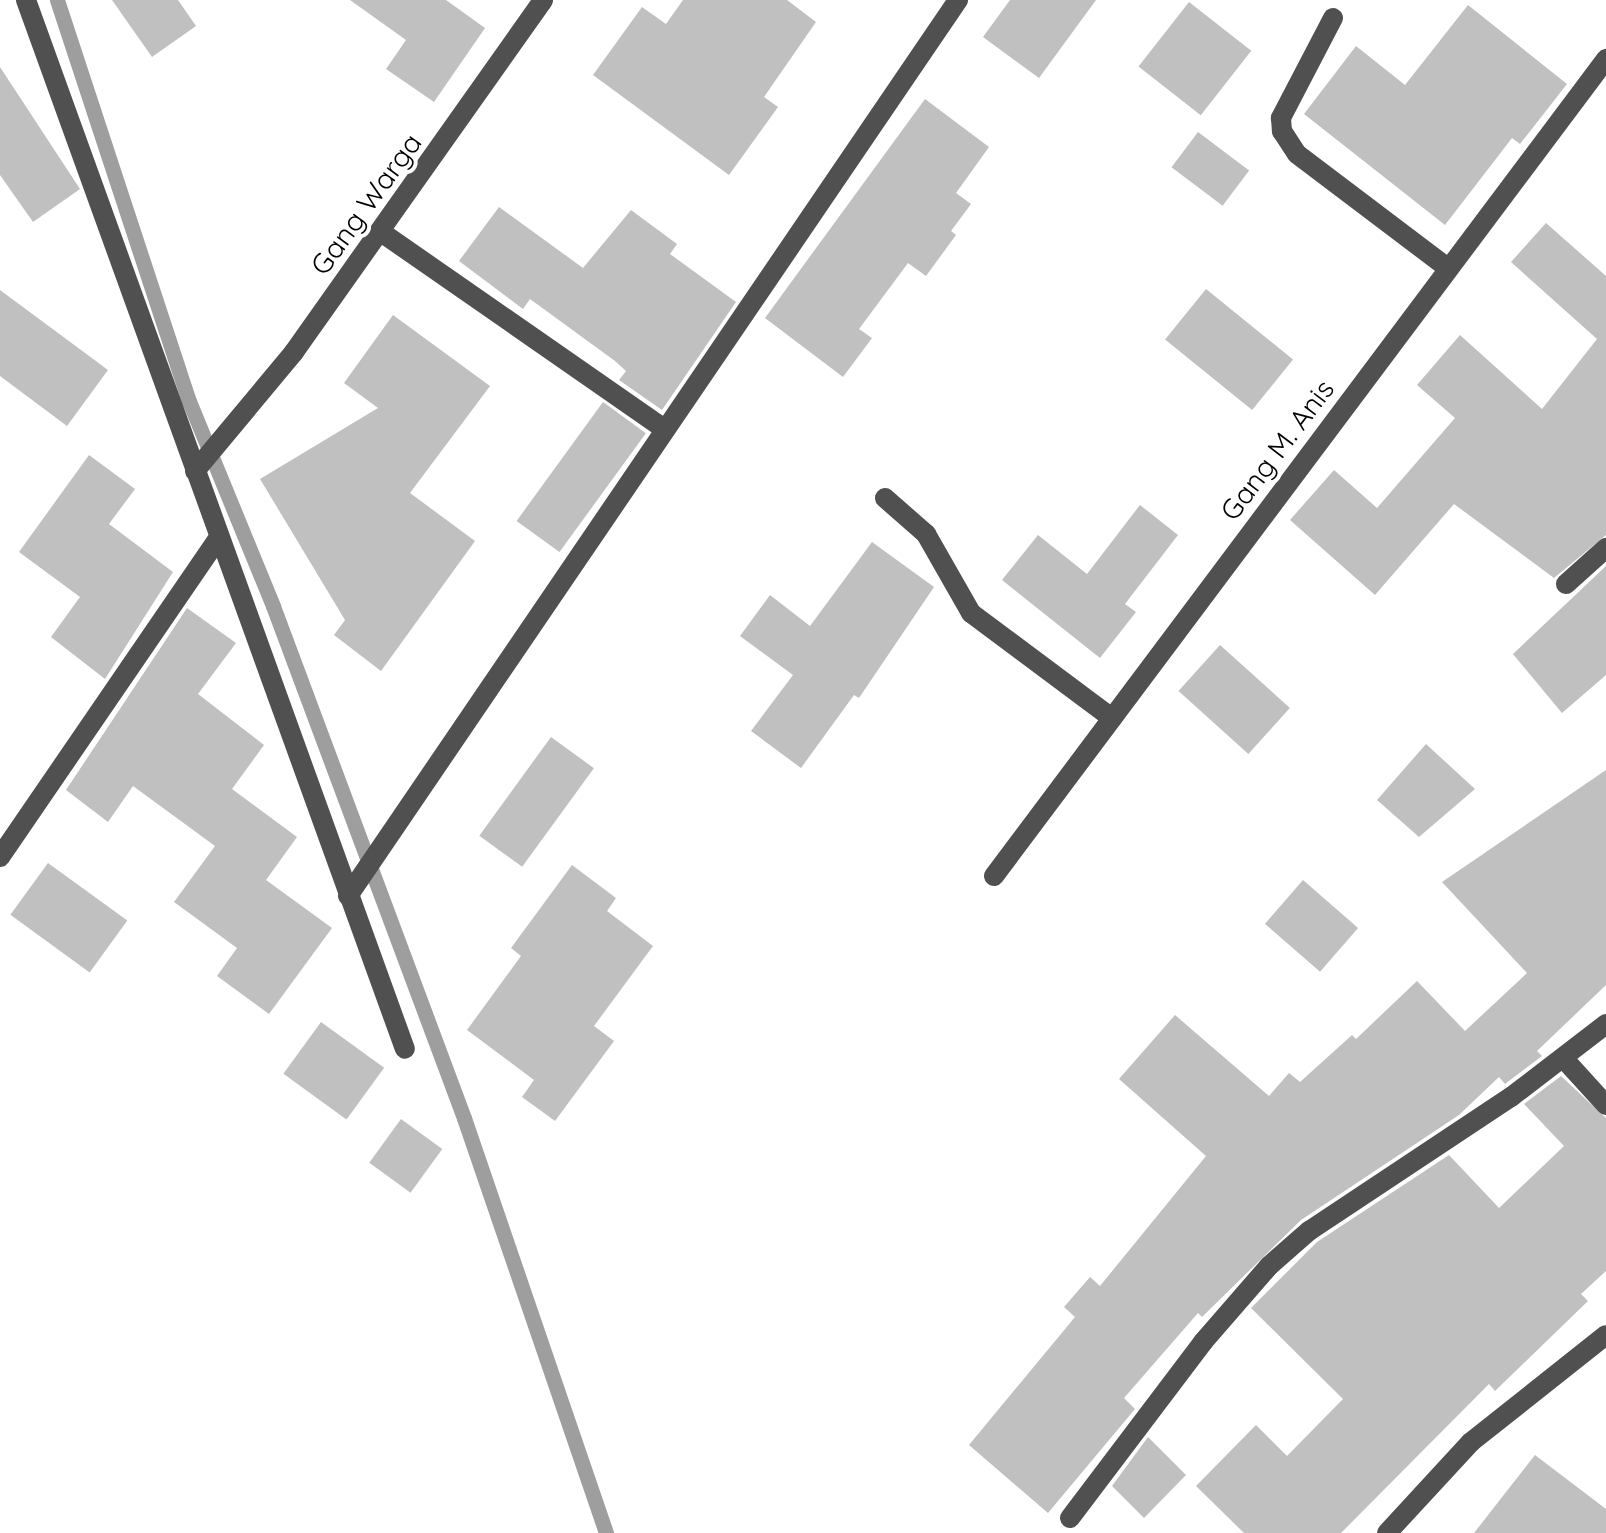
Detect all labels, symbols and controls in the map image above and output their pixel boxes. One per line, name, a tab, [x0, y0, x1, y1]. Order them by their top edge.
street label: Gang Warga	[303, 127, 429, 281]
street label: Gang M. Anis	[1213, 373, 1341, 527]

